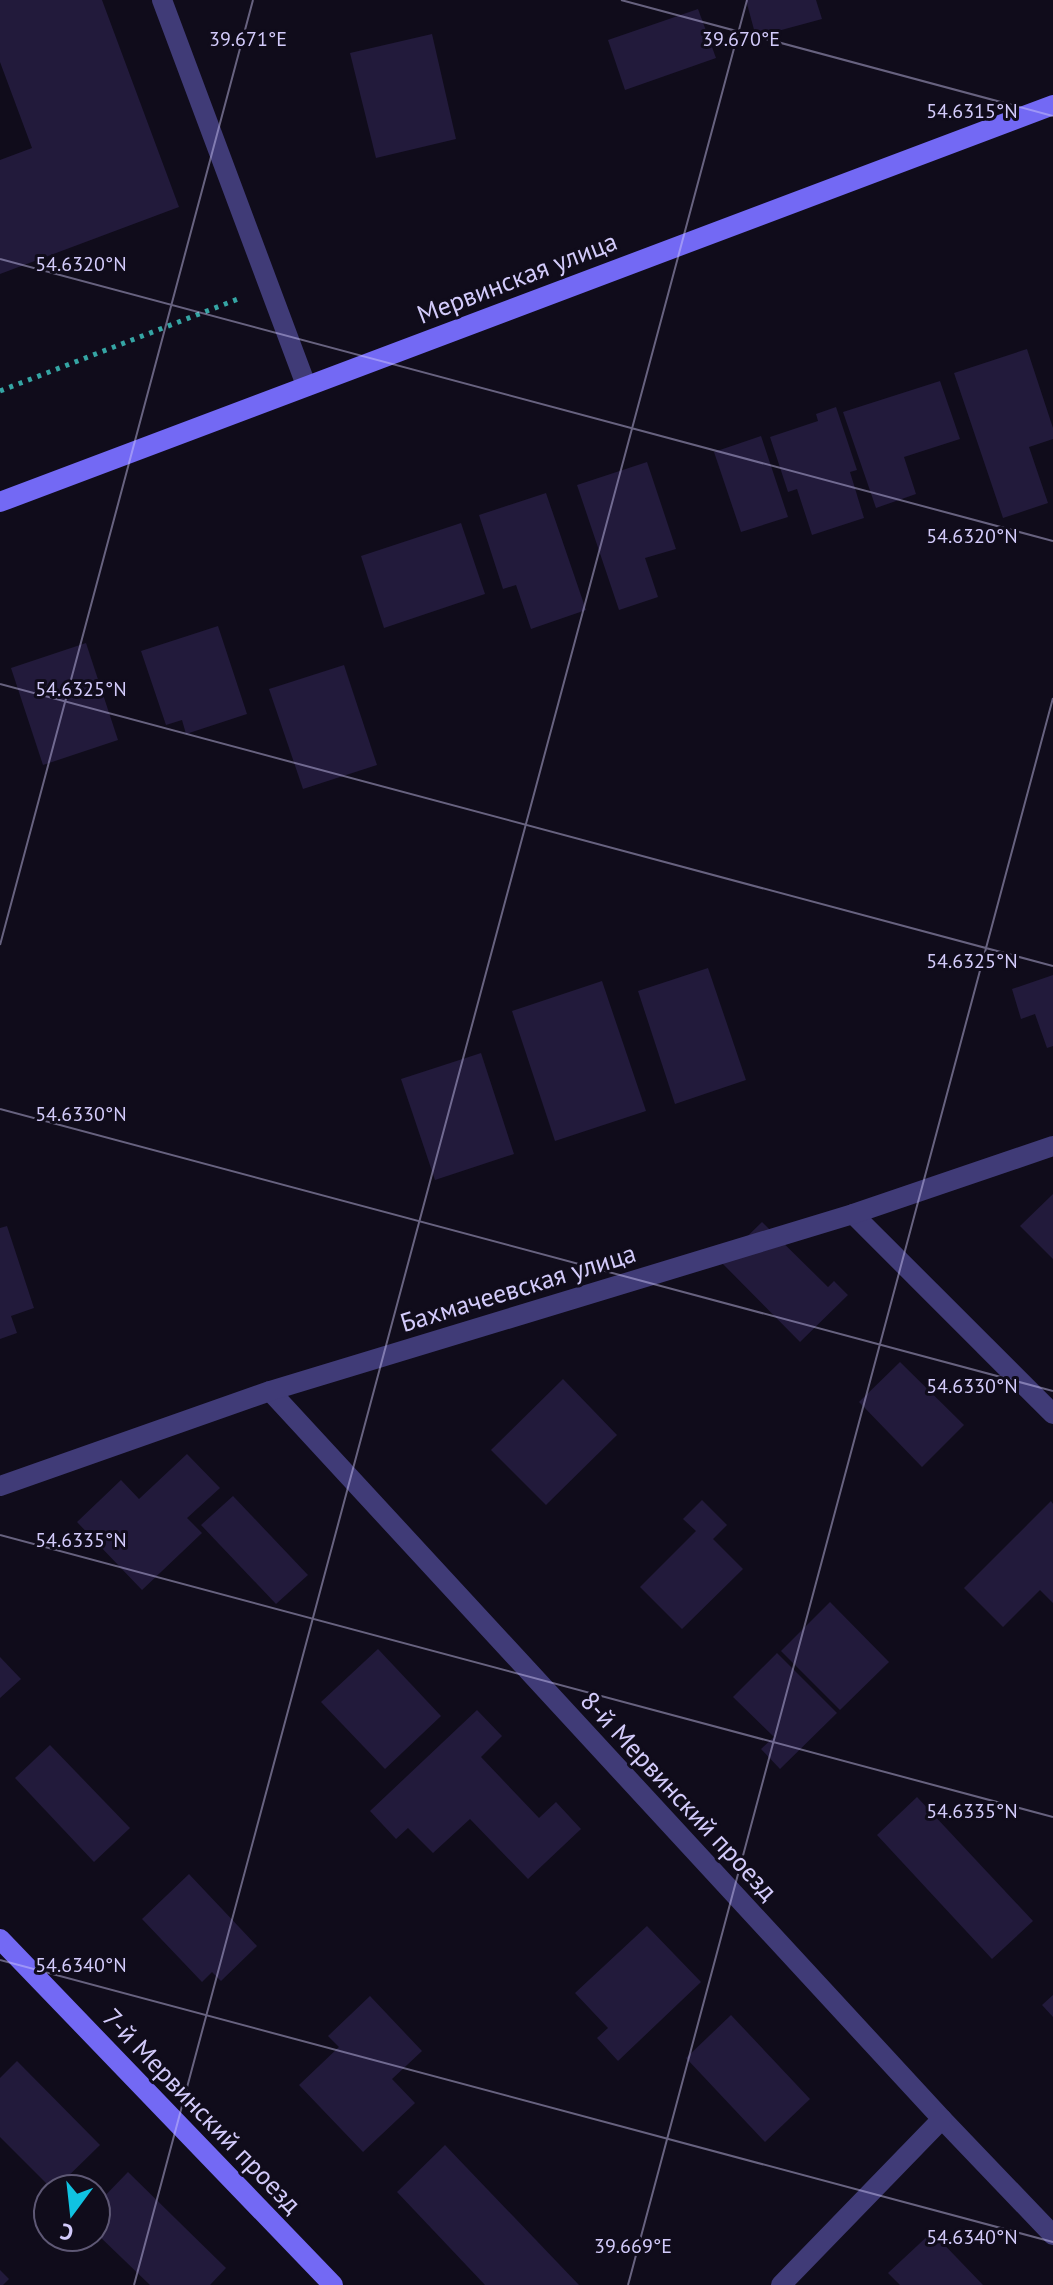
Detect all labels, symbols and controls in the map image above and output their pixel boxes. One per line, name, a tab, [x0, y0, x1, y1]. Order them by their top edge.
text: 39.671°E	[209, 26, 287, 52]
text: 39.670°E	[702, 26, 780, 52]
text: 54.6315°N	[926, 98, 1018, 124]
street label: Мервинская улица	[412, 224, 621, 331]
text: 54.6320°N	[35, 251, 127, 277]
text: 54.6320°N	[926, 523, 1018, 549]
text: 54.6325°N	[35, 676, 127, 702]
text: 54.6325°N	[926, 948, 1018, 974]
text: 54.6330°N	[35, 1101, 127, 1127]
street label: Бахмачеевская улица	[396, 1236, 640, 1339]
text: 54.6330°N	[926, 1373, 1018, 1399]
text: 54.6335°N	[35, 1527, 127, 1553]
street label: 8-й Мервинский проезд	[574, 1684, 785, 1907]
text: 54.6335°N	[926, 1798, 1018, 1824]
text: 54.6340°N	[35, 1952, 127, 1978]
street label: 7-й Мервинский проезд	[96, 2001, 309, 2220]
north arrow	[32, 2173, 112, 2253]
text: С	[57, 2217, 76, 2247]
text: 54.6340°N	[926, 2224, 1018, 2250]
text: 39.669°E	[594, 2233, 672, 2259]

